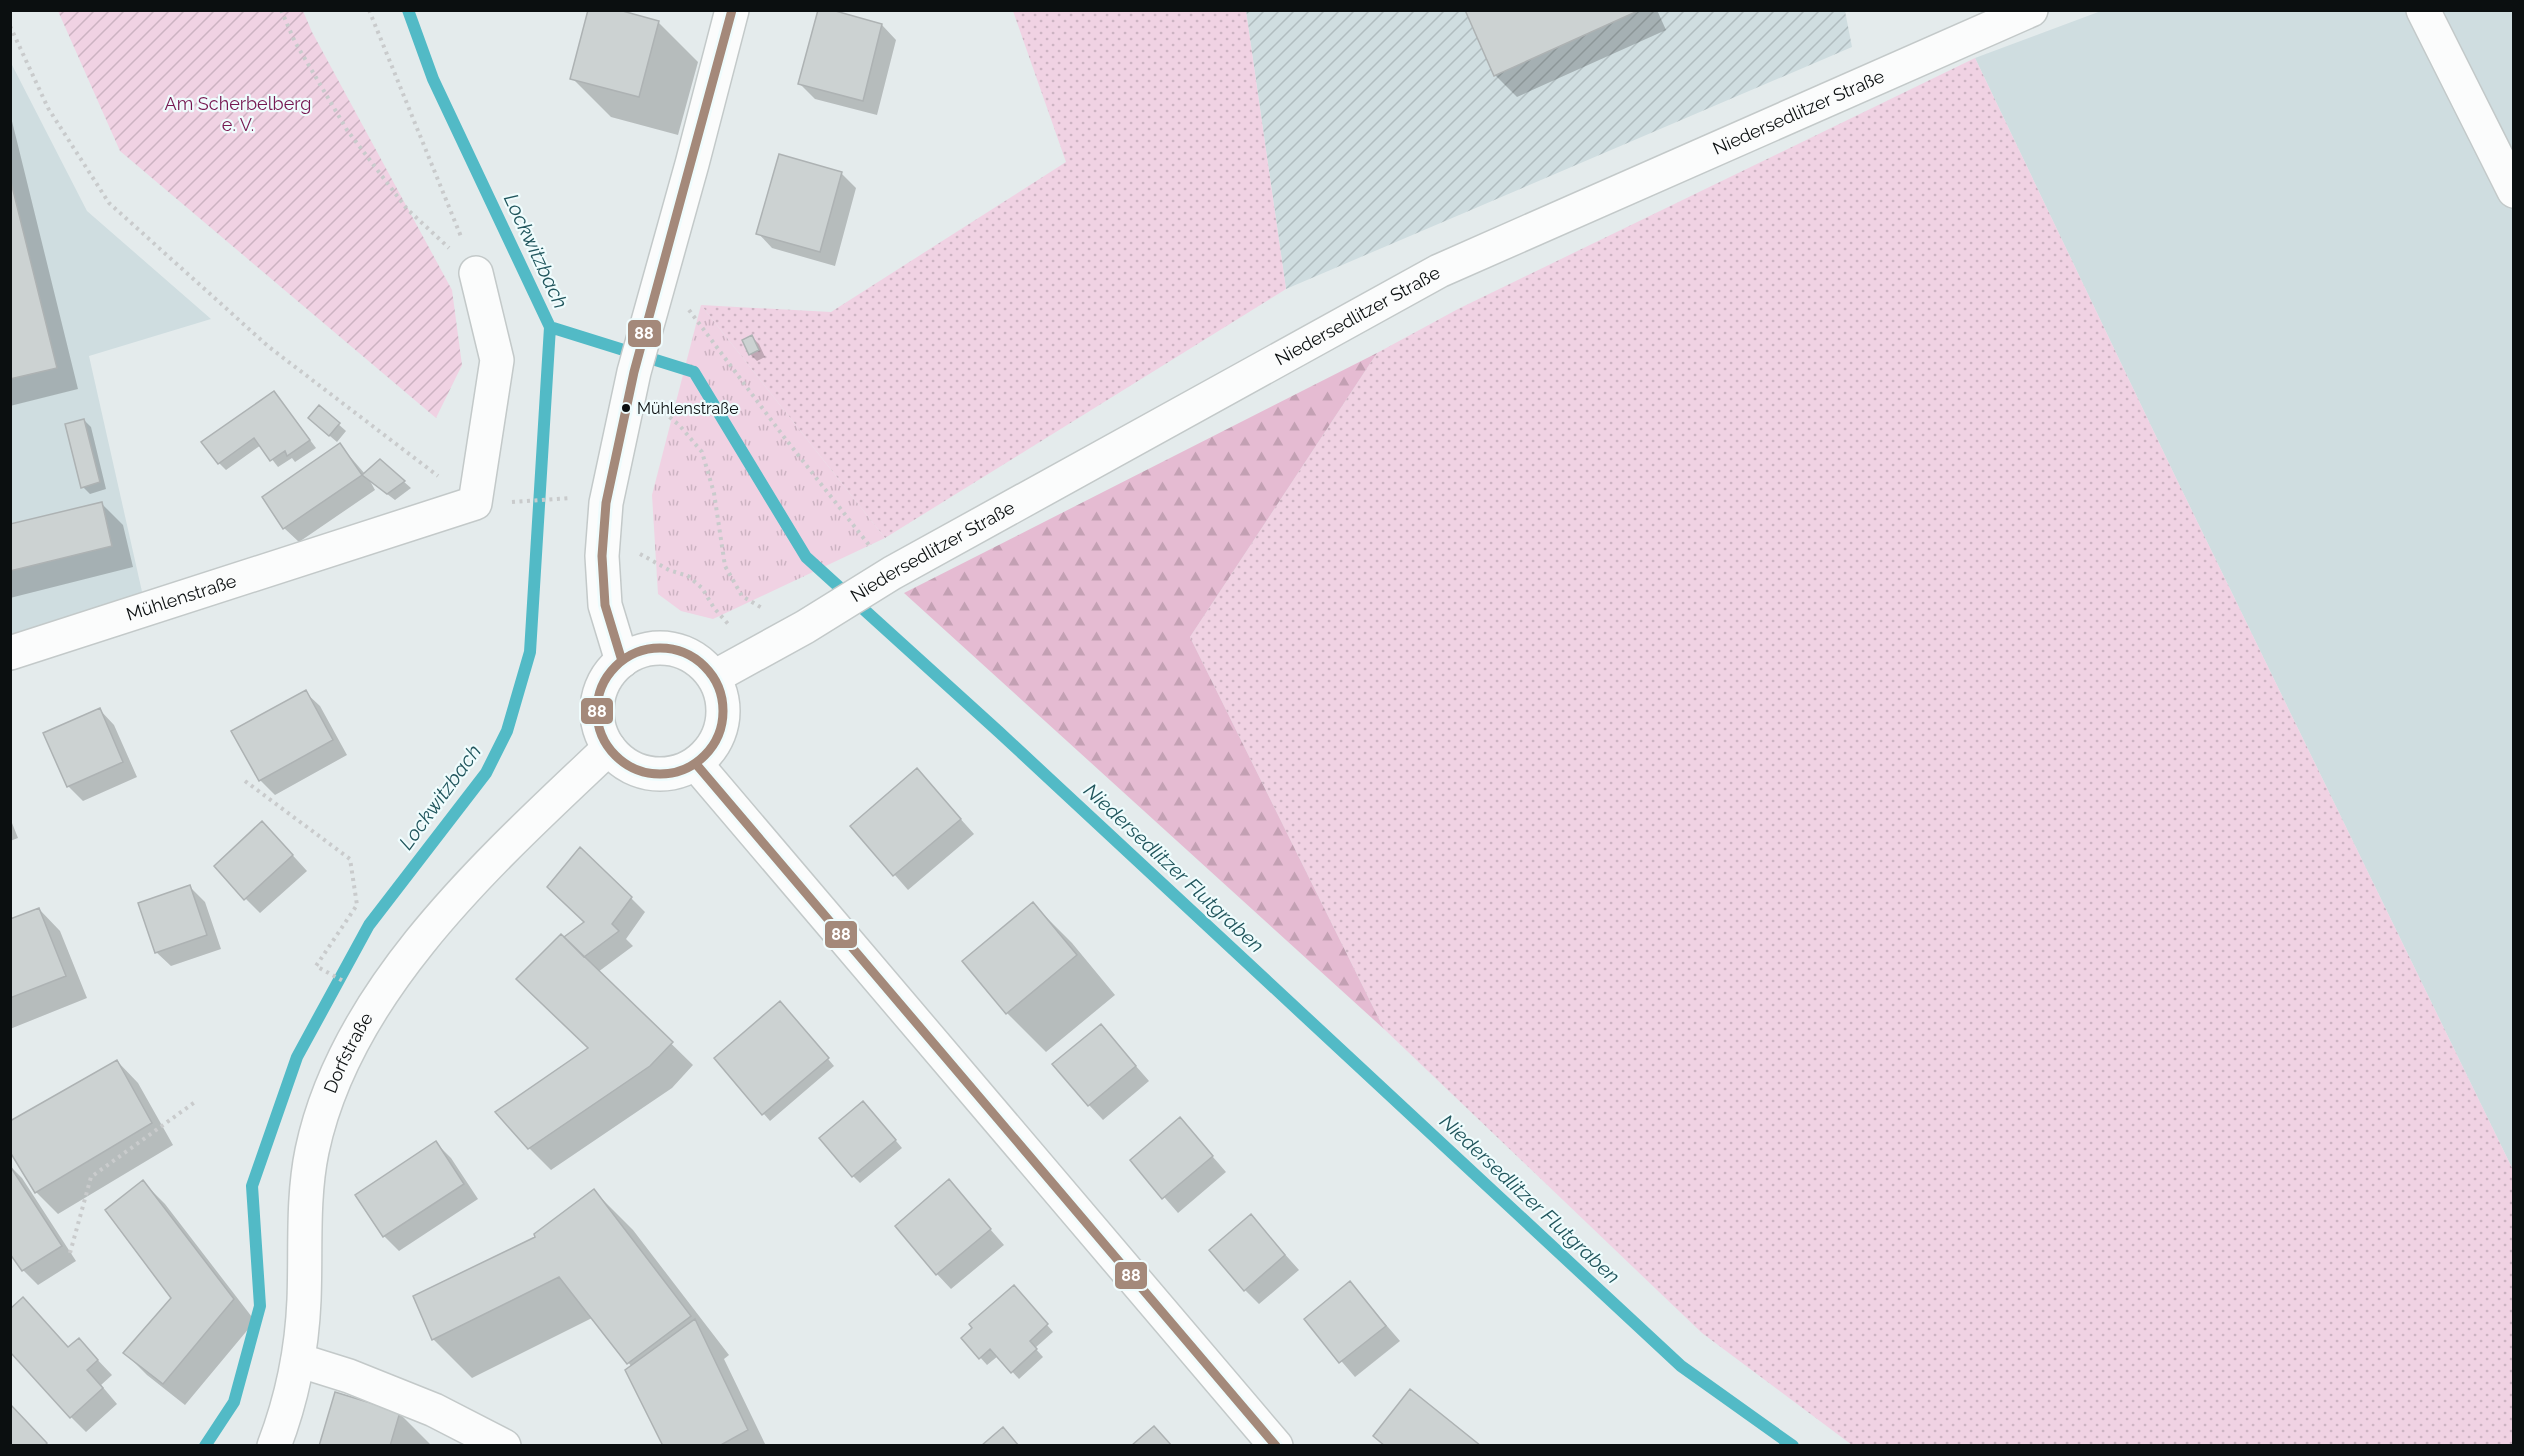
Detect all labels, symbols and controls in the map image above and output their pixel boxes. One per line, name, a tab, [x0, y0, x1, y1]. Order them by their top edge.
street label: Niedersedlitzer Straße	[1709, 65, 1888, 159]
park label: Am Scherbelberg e. V.	[165, 93, 311, 135]
water label: Lockwitzbach	[499, 190, 573, 312]
street label: Niedersedlitzer Straße	[1271, 261, 1444, 369]
line badge: 88	[627, 319, 662, 348]
text: 88	[634, 324, 654, 343]
place label: Mühlenstraße	[637, 399, 739, 418]
marker: Mühlenstraße	[620, 402, 632, 414]
street label: Niedersedlitzer Straße	[846, 496, 1018, 606]
street label: Mühlenstraße	[124, 570, 239, 625]
line badge: 88	[580, 697, 614, 725]
text: 88	[587, 702, 607, 721]
water label: Lockwitzbach	[394, 740, 486, 854]
water label: Niedersedlitzer Flutgraben	[1079, 778, 1269, 958]
line badge: 88	[824, 920, 858, 949]
text: 88	[831, 925, 851, 944]
street label: Dorfstraße	[319, 1008, 377, 1096]
water label: Niedersedlitzer Flutgraben	[1435, 1109, 1625, 1289]
line badge: 88	[1114, 1261, 1148, 1290]
text: 88	[1121, 1266, 1141, 1285]

